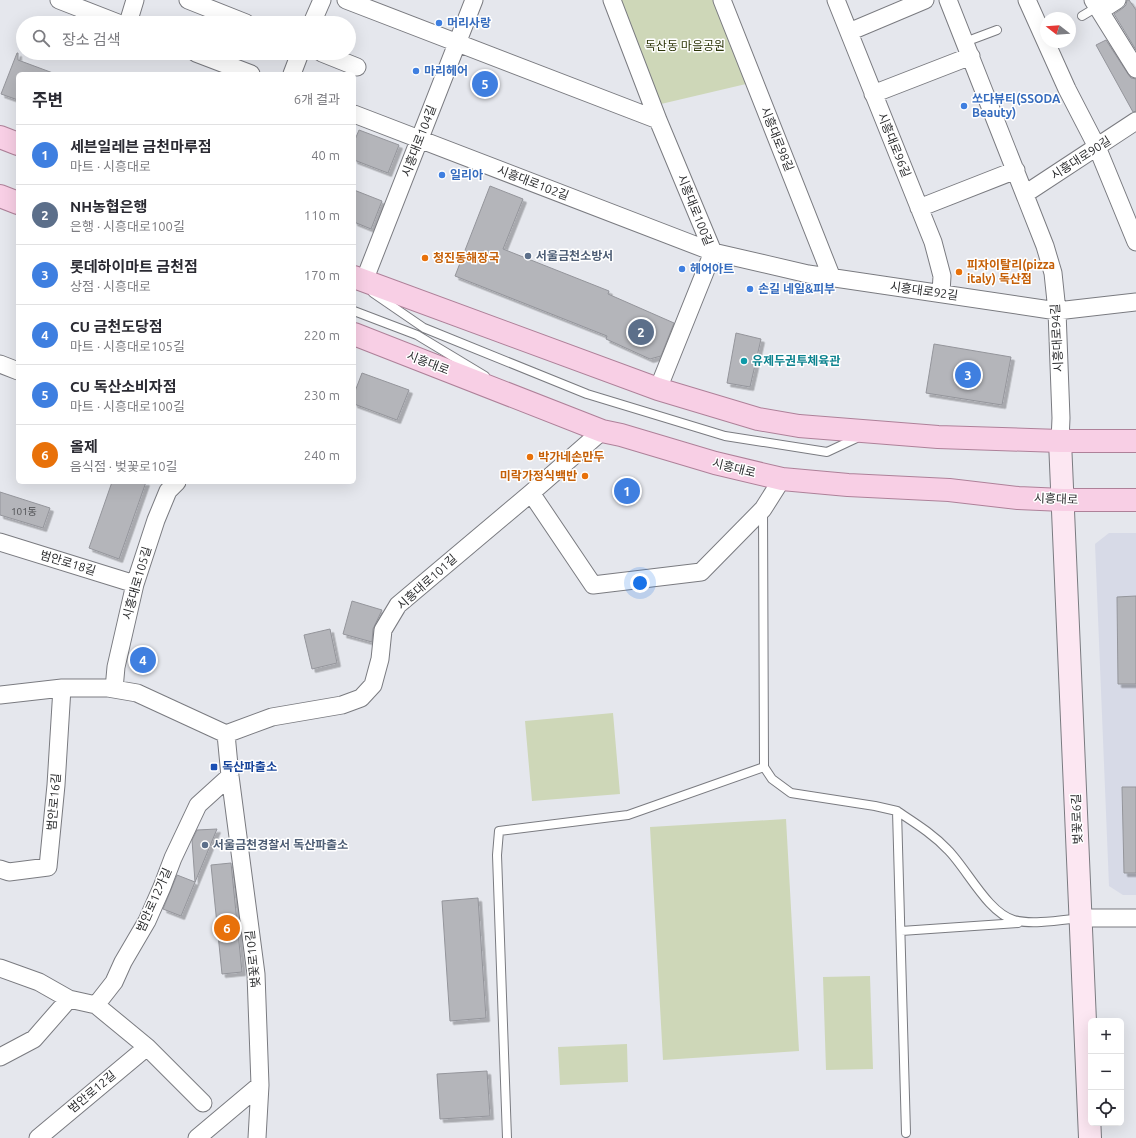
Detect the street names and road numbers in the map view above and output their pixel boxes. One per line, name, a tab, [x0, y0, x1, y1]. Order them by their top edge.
street label: 시흥대로104길	[399, 103, 438, 178]
street label: 시흥대로98길	[759, 105, 796, 173]
street label: 시흥대로96길	[876, 111, 913, 179]
street label: 시흥대로90길	[1048, 133, 1113, 182]
street label: 시흥대로102길	[496, 163, 571, 202]
street label: 시흥대로100길	[675, 172, 716, 247]
street label: 시흥대로92길	[889, 279, 959, 302]
street label: 시흥대로94길	[1048, 303, 1065, 373]
street label: 시흥대로	[405, 349, 451, 377]
street label: 시흥대로	[711, 456, 757, 479]
street label: 시흥대로	[1034, 491, 1078, 506]
street label: 시흥대로105길	[120, 545, 153, 621]
street label: 범안로18길	[39, 548, 98, 577]
street label: 시흥대로101길	[394, 552, 459, 612]
street label: 범안로16길	[45, 773, 62, 831]
street label: 벚꽃로6길	[1069, 793, 1084, 845]
street label: 범안로12가길	[134, 866, 173, 934]
street label: 벚꽃로10길	[243, 930, 262, 988]
street label: 범안로12길	[65, 1068, 118, 1115]

